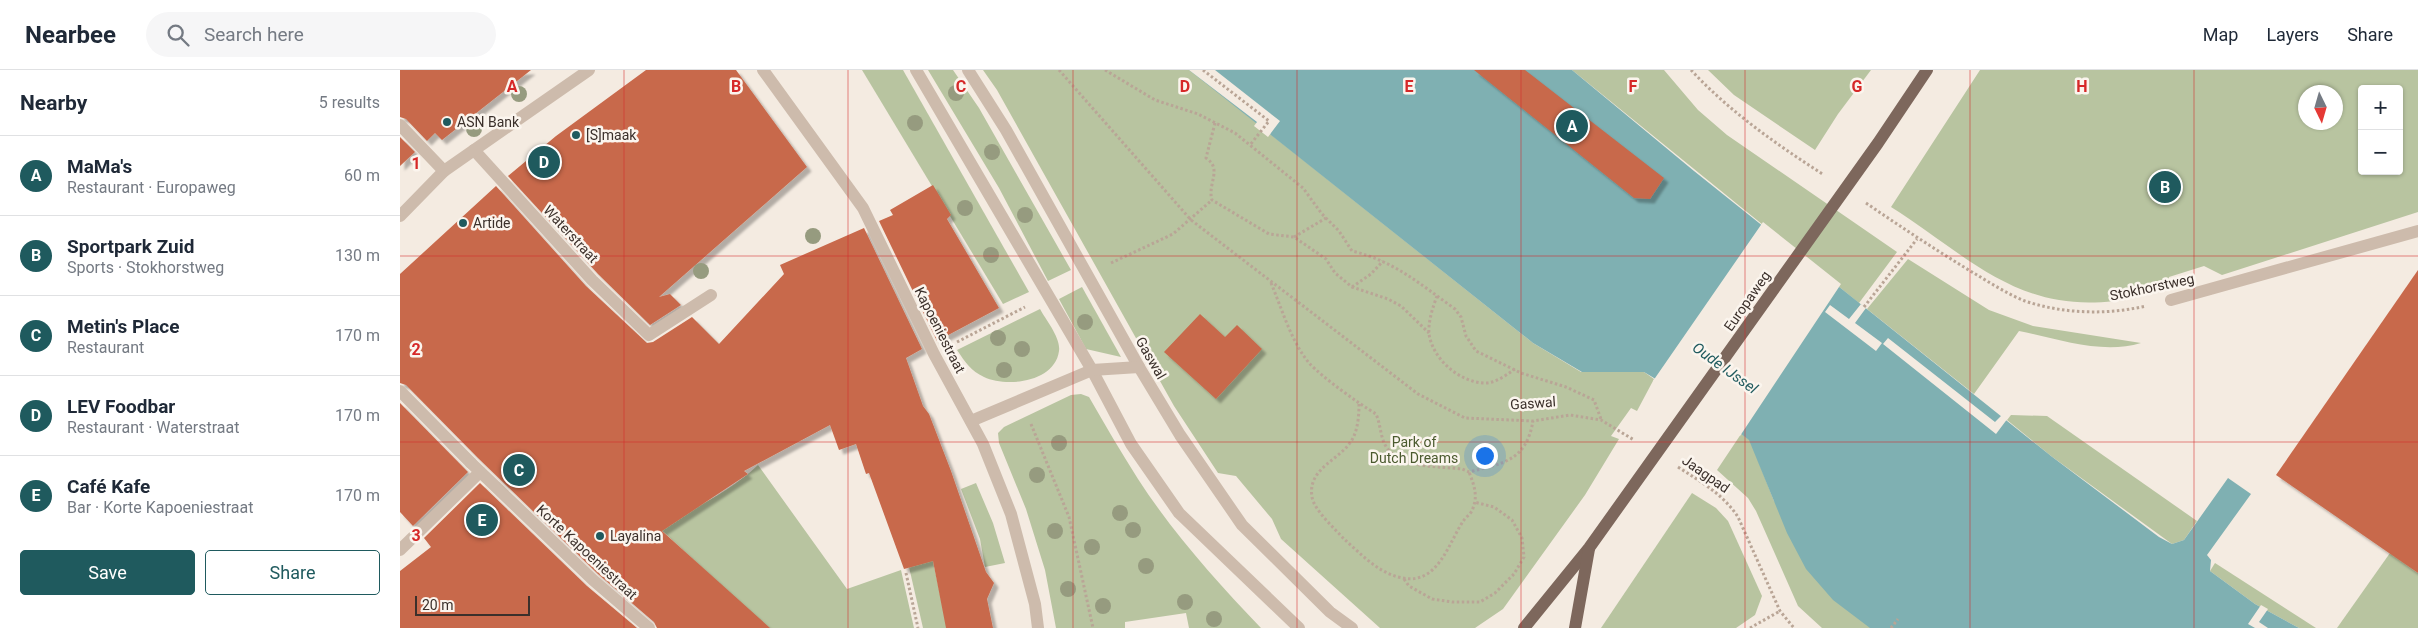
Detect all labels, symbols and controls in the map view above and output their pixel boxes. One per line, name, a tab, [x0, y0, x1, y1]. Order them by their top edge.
search box	[146, 12, 496, 57]
text: Nearbee	[25, 21, 116, 49]
icon: search	[164, 21, 192, 49]
text: Search here	[204, 23, 304, 46]
text: Map	[2203, 24, 2238, 45]
text: Layers	[2266, 24, 2319, 45]
text: Share	[2347, 24, 2393, 45]
text: A	[507, 77, 518, 96]
text: B	[731, 77, 741, 96]
text: C	[956, 77, 966, 96]
text: D	[1180, 77, 1190, 96]
text: E	[1405, 77, 1414, 96]
text: F	[1629, 77, 1638, 96]
text: G	[1852, 77, 1863, 96]
text: H	[2076, 77, 2088, 96]
north arrow	[2298, 85, 2343, 130]
map controls	[2358, 85, 2403, 175]
button: +	[2358, 85, 2403, 130]
text: Nearby	[20, 91, 87, 115]
text: 5 results	[319, 93, 380, 112]
pin: A	[1556, 107, 1588, 145]
place label: ASN Bank	[457, 114, 520, 130]
marker: ASN Bank	[441, 116, 453, 128]
place label: [S]maak	[586, 127, 637, 143]
marker: [S]maak	[570, 129, 582, 141]
button: −	[2358, 130, 2403, 175]
pin: D	[528, 143, 560, 181]
text: 1	[411, 154, 421, 173]
text: MaMa's	[67, 155, 132, 178]
text: A	[31, 166, 41, 185]
text: 60 m	[344, 166, 380, 185]
pin: B	[2149, 168, 2181, 206]
text: Restaurant · Europaweg	[67, 178, 236, 197]
street label: Waterstraat	[540, 202, 602, 266]
place label: Artide	[473, 215, 511, 231]
marker: Artide	[457, 217, 469, 229]
text: Sportpark Zuid	[67, 235, 194, 258]
text: B	[31, 246, 41, 265]
text: 130 m	[335, 246, 380, 265]
text: Sports · Stokhorstweg	[67, 258, 224, 277]
street label: Europaweg	[1721, 268, 1773, 334]
street label: Stokhorstweg	[2108, 270, 2196, 304]
street label: Kapoeniestraat	[911, 284, 969, 376]
text: Metin's Place	[67, 315, 180, 338]
text: C	[31, 326, 41, 345]
text: 170 m	[335, 326, 380, 345]
street label: Gaswal	[1133, 334, 1169, 382]
text: Restaurant	[67, 338, 144, 357]
water label: Oude IJssel	[1689, 338, 1761, 398]
text: 2	[411, 340, 421, 359]
street label: Gaswal	[1510, 393, 1556, 413]
text: LEV Foodbar	[67, 395, 175, 418]
text: D	[31, 406, 41, 425]
text: 170 m	[335, 406, 380, 425]
text: Restaurant · Waterstraat	[67, 418, 239, 437]
park label: Park of Dutch Dreams	[1370, 434, 1458, 466]
your location	[1472, 443, 1498, 469]
pin: C	[503, 451, 535, 489]
street label: Jaagpad	[1679, 452, 1733, 496]
text: Café Kafe	[67, 475, 150, 498]
text: E	[32, 486, 41, 505]
text: 170 m	[335, 486, 380, 505]
text: Bar · Korte Kapoeniestraat	[67, 498, 253, 517]
pin: E	[466, 501, 498, 539]
street label: Korte Kapoeniestraat	[533, 501, 641, 603]
text: 3	[411, 526, 421, 545]
place label: Layalina	[610, 528, 661, 544]
marker: Layalina	[594, 530, 606, 542]
button: Save	[20, 550, 195, 595]
button: Share	[205, 550, 380, 595]
scale bar	[415, 593, 530, 616]
text: 20 m	[422, 597, 454, 613]

